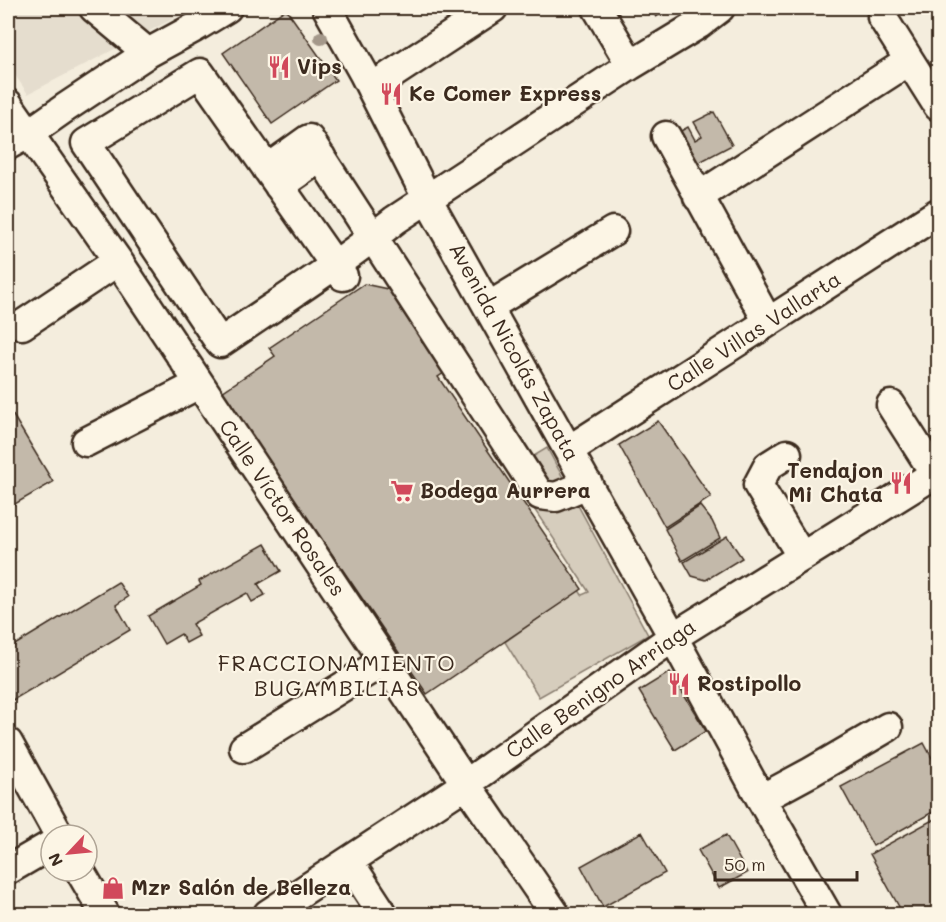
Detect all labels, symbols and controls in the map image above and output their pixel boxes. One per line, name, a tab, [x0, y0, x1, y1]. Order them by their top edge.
place label: Vips	[297, 52, 342, 79]
restaurant icon: Vips	[266, 54, 292, 80]
place label: Ke Comer Express	[409, 79, 601, 106]
restaurant icon: Ke Comer Express	[378, 81, 404, 107]
street label: Avenida Nicolás Zapata	[444, 237, 587, 465]
street label: Calle Villas Vallarta	[661, 264, 845, 397]
street label: Calle Víctor Rosales	[214, 414, 352, 601]
place label: Tendajon Mi Chata	[787, 456, 883, 507]
restaurant icon: Tendajon Mi Chata	[888, 470, 914, 496]
place label: Bodega Aurrera	[420, 476, 591, 503]
supermarket icon: Bodega Aurrera	[389, 478, 415, 504]
street label: Calle Benigno Arriaga	[500, 612, 700, 764]
district label: FRACCIONAMIENTO BUGAMBILIAS	[218, 648, 456, 702]
place label: Rostipollo	[697, 669, 802, 696]
restaurant icon: Rostipollo	[666, 671, 692, 697]
north arrow	[39, 823, 99, 883]
scale bar	[715, 844, 858, 882]
text: N	[43, 850, 67, 870]
text: 50 m	[724, 852, 766, 876]
place label: Mzr Salón de Belleza	[131, 873, 351, 900]
shop icon: Mzr Salón de Belleza	[100, 875, 126, 901]

